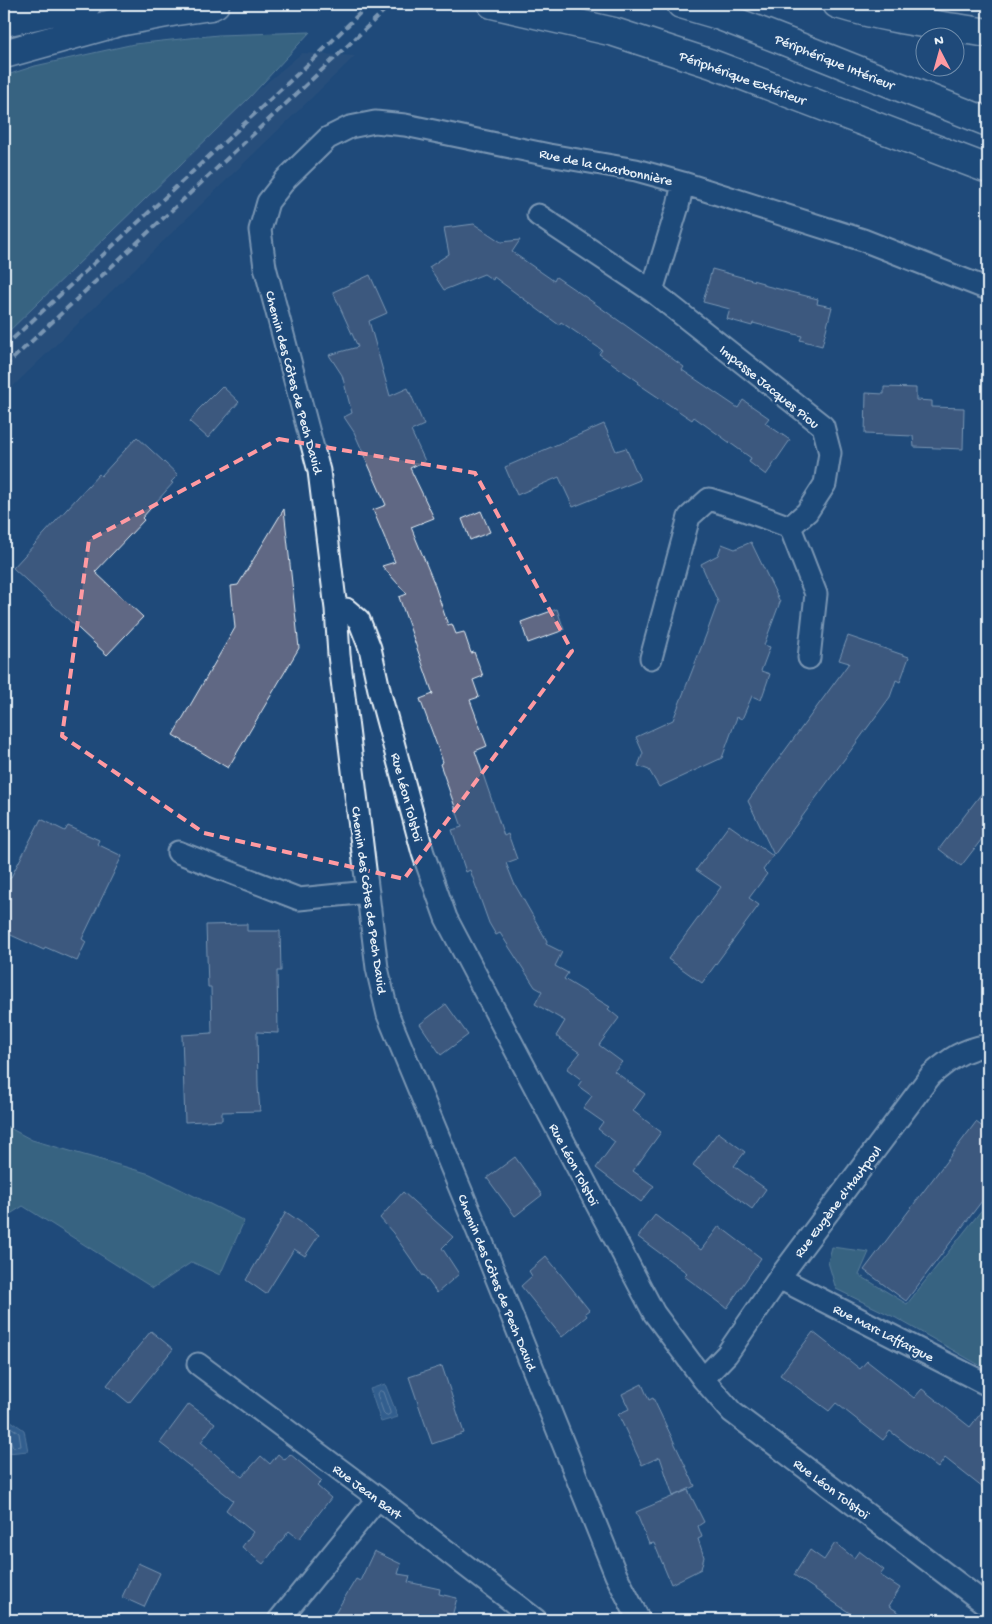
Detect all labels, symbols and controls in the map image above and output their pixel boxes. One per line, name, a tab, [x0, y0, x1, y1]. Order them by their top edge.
north arrow	[914, 28, 964, 78]
street label: Périphérique Intérieur	[771, 31, 897, 96]
text: N	[933, 33, 944, 50]
street label: Périphérique Extérieur	[675, 48, 809, 111]
street label: Rue de la Charbonnière	[537, 146, 674, 191]
street label: Chemin des Côtes de Pech David	[260, 289, 326, 478]
street label: Impasse Jacques Piou	[715, 342, 822, 434]
street label: Rue Léon Tolstoï	[386, 752, 426, 845]
street label: Chemin des Côtes de Pech David	[346, 806, 389, 997]
street label: Rue Léon Tolstoï	[544, 1121, 602, 1210]
street label: Rue Eugène d'Hautpoul	[791, 1143, 887, 1262]
street label: Chemin des Côtes de Pech David	[452, 1192, 540, 1375]
street label: Rue Marc Laffargue	[830, 1301, 937, 1367]
street label: Rue Léon Tolstoï	[789, 1456, 873, 1525]
street label: Rue Jean Bart	[328, 1461, 406, 1525]

